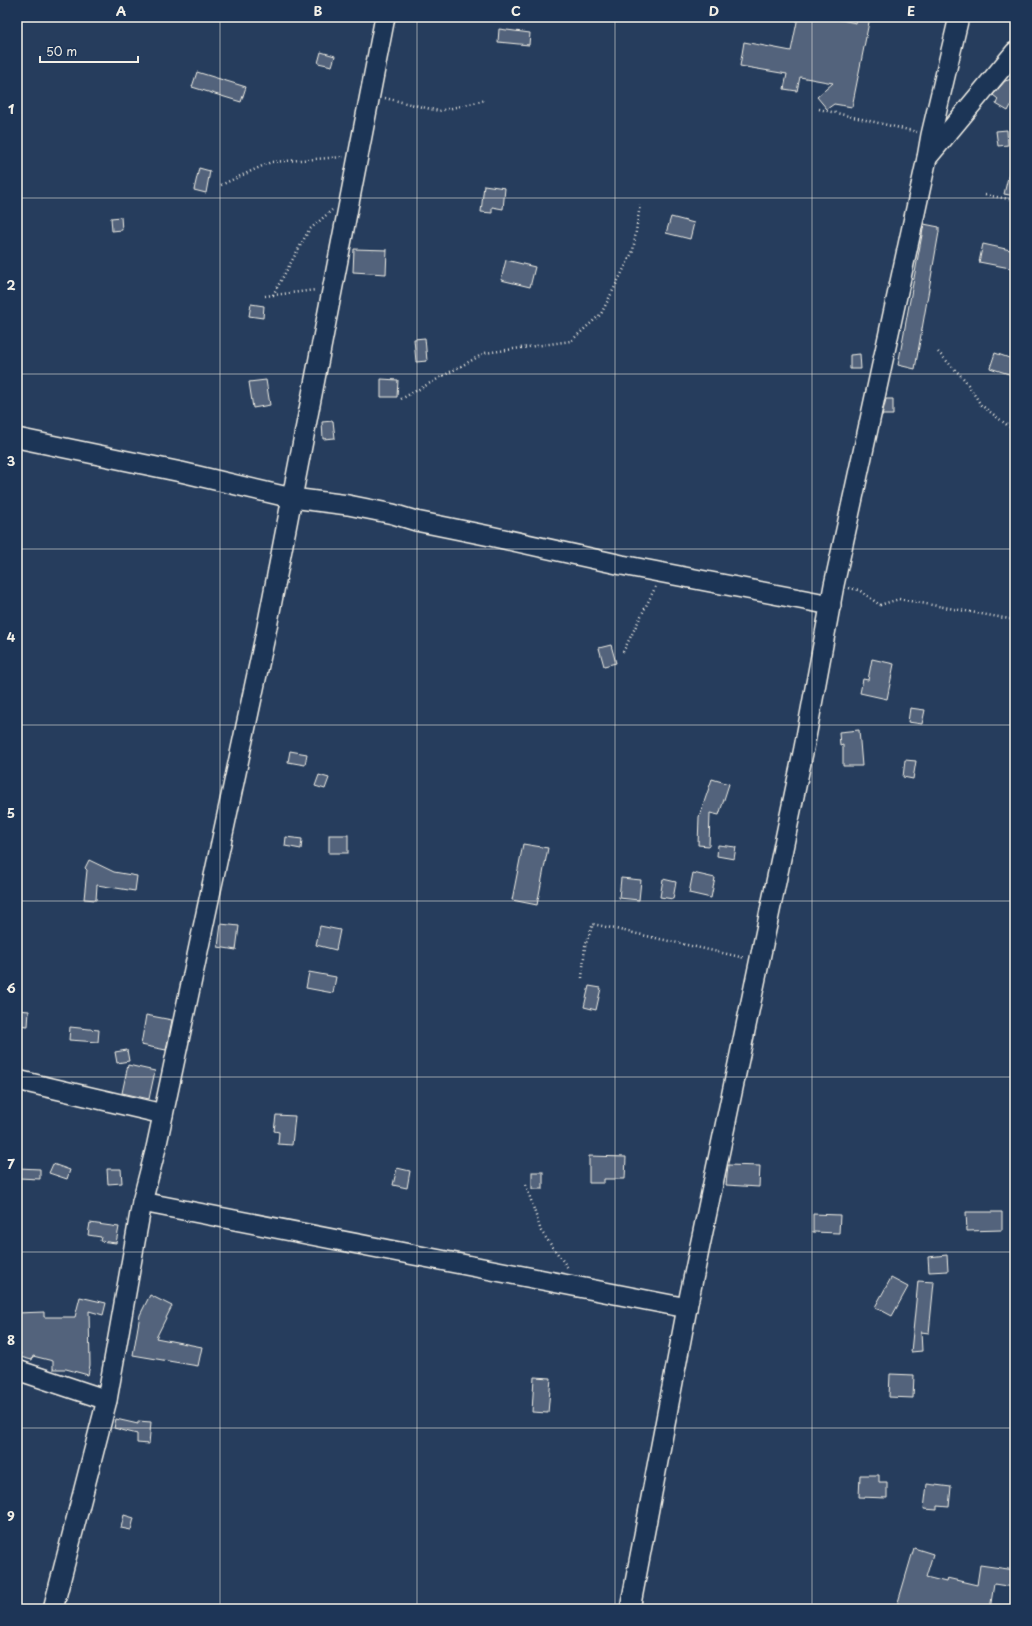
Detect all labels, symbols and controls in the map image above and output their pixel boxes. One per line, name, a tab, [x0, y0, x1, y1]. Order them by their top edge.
text: A	[116, 1, 126, 20]
text: B	[314, 1, 323, 20]
text: C	[511, 1, 521, 20]
text: D	[709, 1, 719, 20]
text: E	[907, 1, 915, 20]
scale bar	[40, 38, 138, 64]
text: 50 m	[46, 42, 77, 60]
text: 1	[8, 99, 14, 118]
text: 2	[6, 275, 16, 294]
text: 3	[7, 451, 16, 470]
text: 4	[7, 627, 16, 646]
text: 5	[7, 803, 15, 822]
text: 6	[6, 978, 16, 997]
text: 7	[7, 1154, 15, 1173]
text: 8	[7, 1330, 15, 1349]
text: 9	[7, 1506, 15, 1525]

